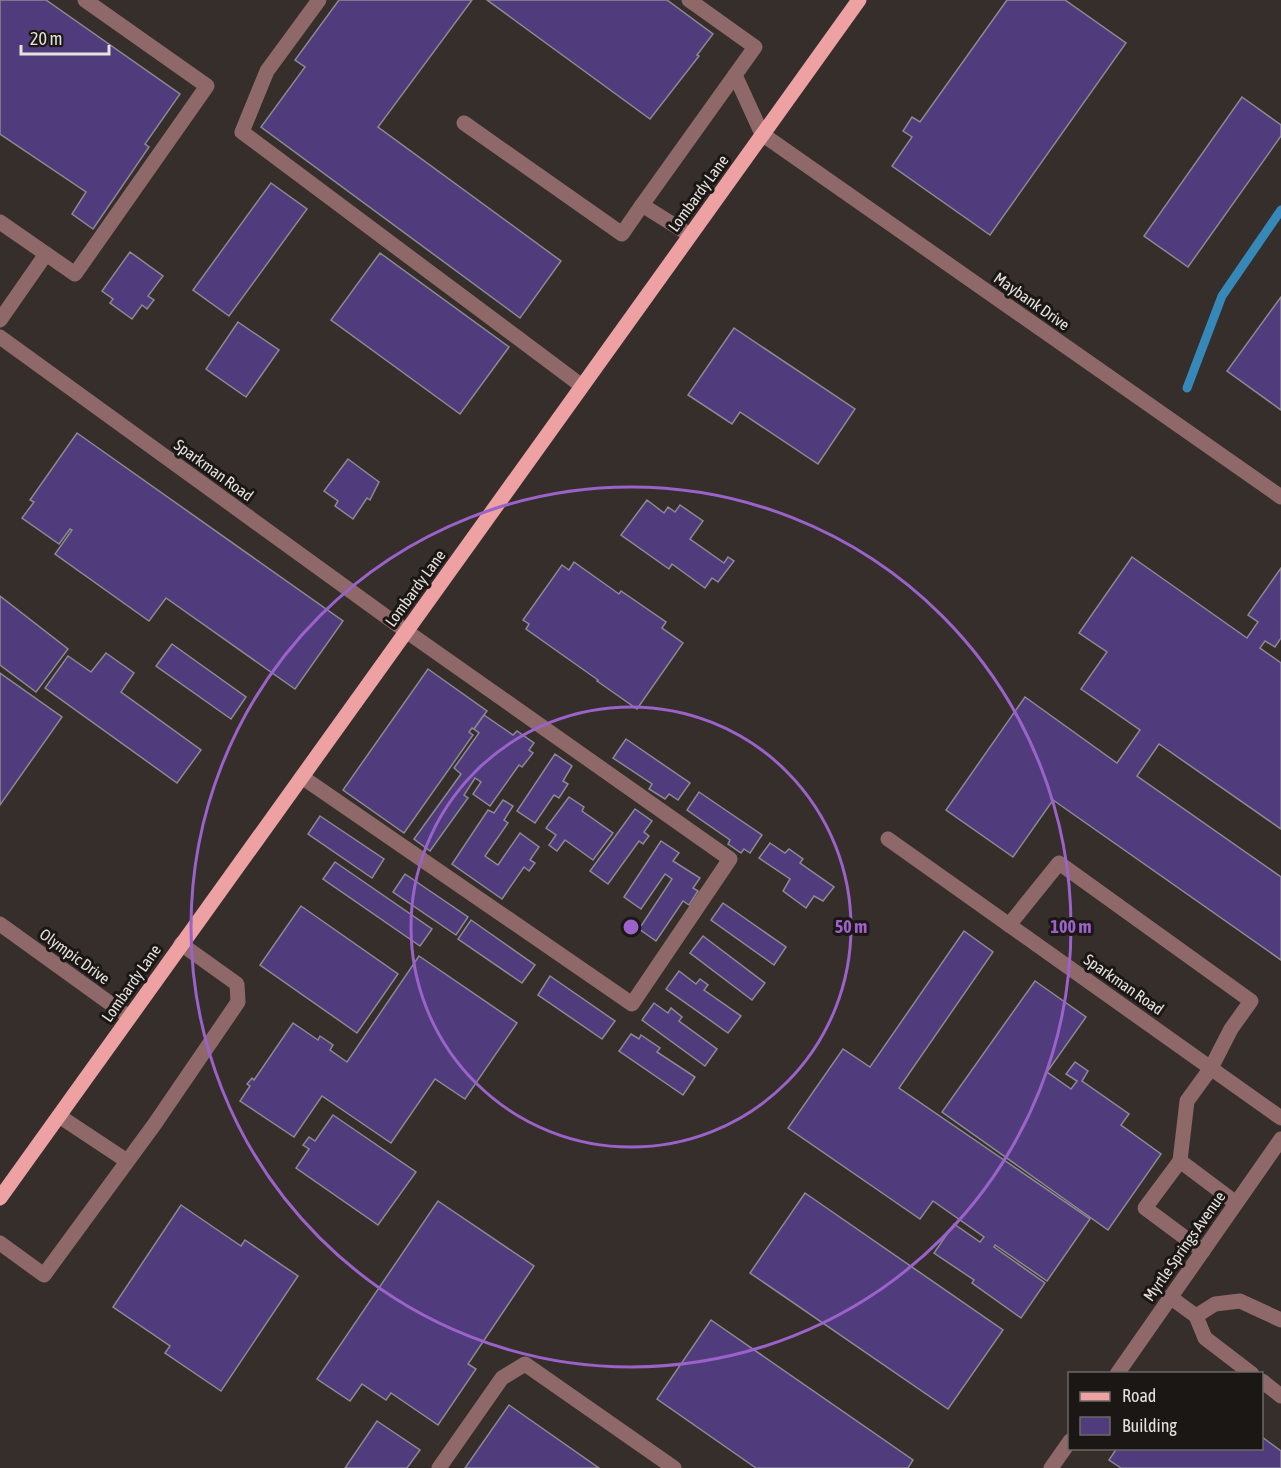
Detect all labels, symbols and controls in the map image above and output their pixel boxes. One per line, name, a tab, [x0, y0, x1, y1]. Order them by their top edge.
scale bar	[21, 18, 110, 56]
text: 20 m	[30, 28, 62, 49]
street label: Lombardy Lane	[664, 151, 733, 235]
street label: Maybank Drive	[990, 268, 1073, 334]
street label: Sparkman Road	[171, 435, 257, 505]
street label: Lombardy Lane	[381, 546, 450, 630]
text: 50 m	[835, 916, 867, 937]
text: 100 m	[1051, 916, 1091, 937]
centre of rings	[621, 917, 641, 937]
street label: Olympic Drive	[36, 925, 113, 988]
street label: Lombardy Lane	[98, 941, 165, 1026]
street label: Sparkman Road	[1080, 950, 1167, 1019]
street label: Myrtle Springs Avenue	[1139, 1188, 1229, 1305]
legend	[1068, 1372, 1263, 1450]
text: Road	[1122, 1385, 1156, 1406]
text: Building	[1122, 1415, 1177, 1436]

